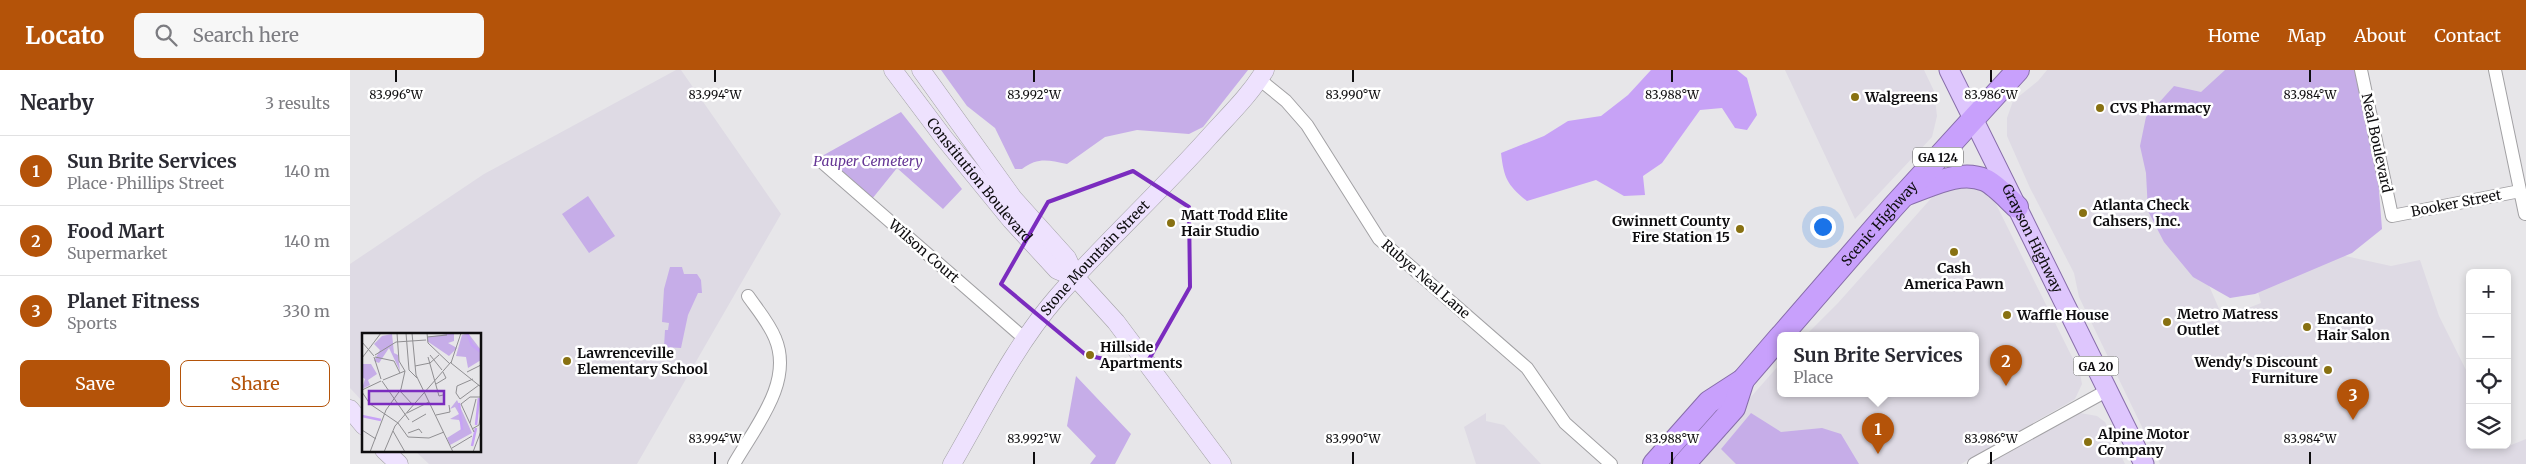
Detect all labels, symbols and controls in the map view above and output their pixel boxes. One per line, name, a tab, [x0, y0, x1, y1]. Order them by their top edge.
search box	[134, 13, 484, 58]
text: Locato	[25, 20, 104, 51]
icon: search	[152, 21, 180, 49]
text: Search here	[192, 23, 299, 47]
text: Home	[2208, 24, 2260, 47]
text: Map	[2288, 24, 2326, 47]
text: About	[2354, 24, 2406, 47]
text: Contact	[2434, 24, 2501, 47]
text: 83.996°W	[369, 87, 424, 102]
text: 83.994°W	[689, 87, 742, 102]
text: 83.992°W	[1007, 87, 1062, 102]
text: 83.990°W	[1326, 87, 1381, 102]
text: 83.988°W	[1645, 87, 1700, 102]
text: 83.986°W	[1964, 87, 2019, 102]
text: 83.984°W	[2284, 87, 2337, 102]
place label: Walgreens	[1864, 88, 1938, 106]
text: Nearby	[20, 89, 94, 116]
marker: Walgreens	[1849, 91, 1861, 103]
street label: Neal Boulevard	[2358, 92, 2396, 195]
text: 3 results	[265, 93, 330, 113]
place label: CVS Pharmacy	[2110, 99, 2212, 117]
marker: CVS Pharmacy	[2094, 102, 2106, 114]
street label: Constitution Boulevard	[923, 114, 1036, 247]
road number: GA 124	[1913, 147, 1963, 166]
text: Sun Brite Services	[67, 149, 237, 173]
park label: Pauper Cemetery	[813, 152, 923, 170]
text: 1	[32, 161, 40, 181]
text: 140 m	[284, 161, 330, 181]
text: Place · Phillips Street	[67, 173, 224, 193]
street label: Scenic Highway	[1837, 177, 1922, 270]
street label: Grayson Highway	[1998, 181, 2067, 297]
street label: Booker Street	[2409, 185, 2503, 221]
street label: Stone Mountain Street	[1036, 196, 1154, 319]
place label: Atlanta Check Cahsers, Inc.	[2092, 196, 2190, 230]
place label: Matt Todd Elite Hair Studio	[1181, 206, 1288, 240]
marker: Atlanta Check Cahsers, Inc.	[2077, 207, 2089, 219]
place label: Gwinnett County Fire Station 15	[1612, 212, 1731, 246]
your location	[1810, 214, 1836, 240]
street label: Wilson Court	[884, 215, 964, 287]
marker: Matt Todd Elite Hair Studio	[1165, 217, 1177, 229]
text: Food Mart	[67, 219, 164, 243]
marker: Gwinnett County Fire Station 15	[1734, 223, 1746, 235]
text: 2	[31, 231, 41, 251]
text: 140 m	[284, 231, 330, 251]
street label: Rubye Neal Lane	[1378, 236, 1474, 322]
text: Supermarket	[67, 243, 168, 263]
marker: Cash America Pawn	[1948, 246, 1960, 258]
place label: Cash America Pawn	[1903, 259, 2004, 293]
map controls	[2466, 269, 2511, 449]
button: +	[2466, 269, 2511, 314]
text: Planet Fitness	[67, 289, 200, 313]
text: 3	[31, 301, 41, 321]
text: 330 m	[283, 301, 330, 321]
place label: Metro Matress Outlet	[2177, 305, 2278, 339]
place label: Waffle House	[2016, 306, 2109, 324]
marker: Waffle House	[2001, 309, 2013, 321]
place label: Encanto Hair Salon	[2317, 310, 2390, 344]
text: Sports	[67, 313, 117, 333]
button: −	[2466, 314, 2511, 359]
marker: Metro Matress Outlet	[2161, 316, 2173, 328]
marker: Encanto Hair Salon	[2301, 321, 2313, 333]
popup	[1777, 332, 1979, 397]
inset map	[362, 333, 481, 452]
place label: Hillside Apartments	[1099, 338, 1183, 372]
text: Sun Brite Services	[1793, 343, 1963, 367]
place label: Lawrenceville Elementary School	[577, 344, 708, 378]
pin: 2	[1990, 345, 2022, 386]
marker: Hillside Apartments	[1084, 349, 1096, 361]
place label: Wendy's Discount Furniture	[2194, 353, 2318, 387]
marker: Lawrenceville Elementary School	[561, 355, 573, 367]
road number: GA 20	[2074, 356, 2118, 376]
button: locate	[2466, 359, 2511, 404]
button: Save	[20, 360, 170, 407]
button: Share	[180, 360, 330, 407]
marker: Wendy's Discount Furniture	[2322, 364, 2334, 376]
text: Place	[1793, 367, 1833, 387]
pin: 3	[2337, 379, 2369, 420]
button: layers	[2466, 404, 2511, 449]
pin: 1	[1862, 413, 1894, 454]
place label: Alpine Motor Company	[2097, 425, 2190, 459]
text: 83.994°W	[689, 431, 742, 446]
text: 83.992°W	[1007, 431, 1062, 446]
text: 83.990°W	[1326, 431, 1381, 446]
text: 83.988°W	[1645, 431, 1700, 446]
text: 83.986°W	[1964, 431, 2019, 446]
text: 83.984°W	[2284, 431, 2337, 446]
marker: Alpine Motor Company	[2082, 436, 2094, 448]

